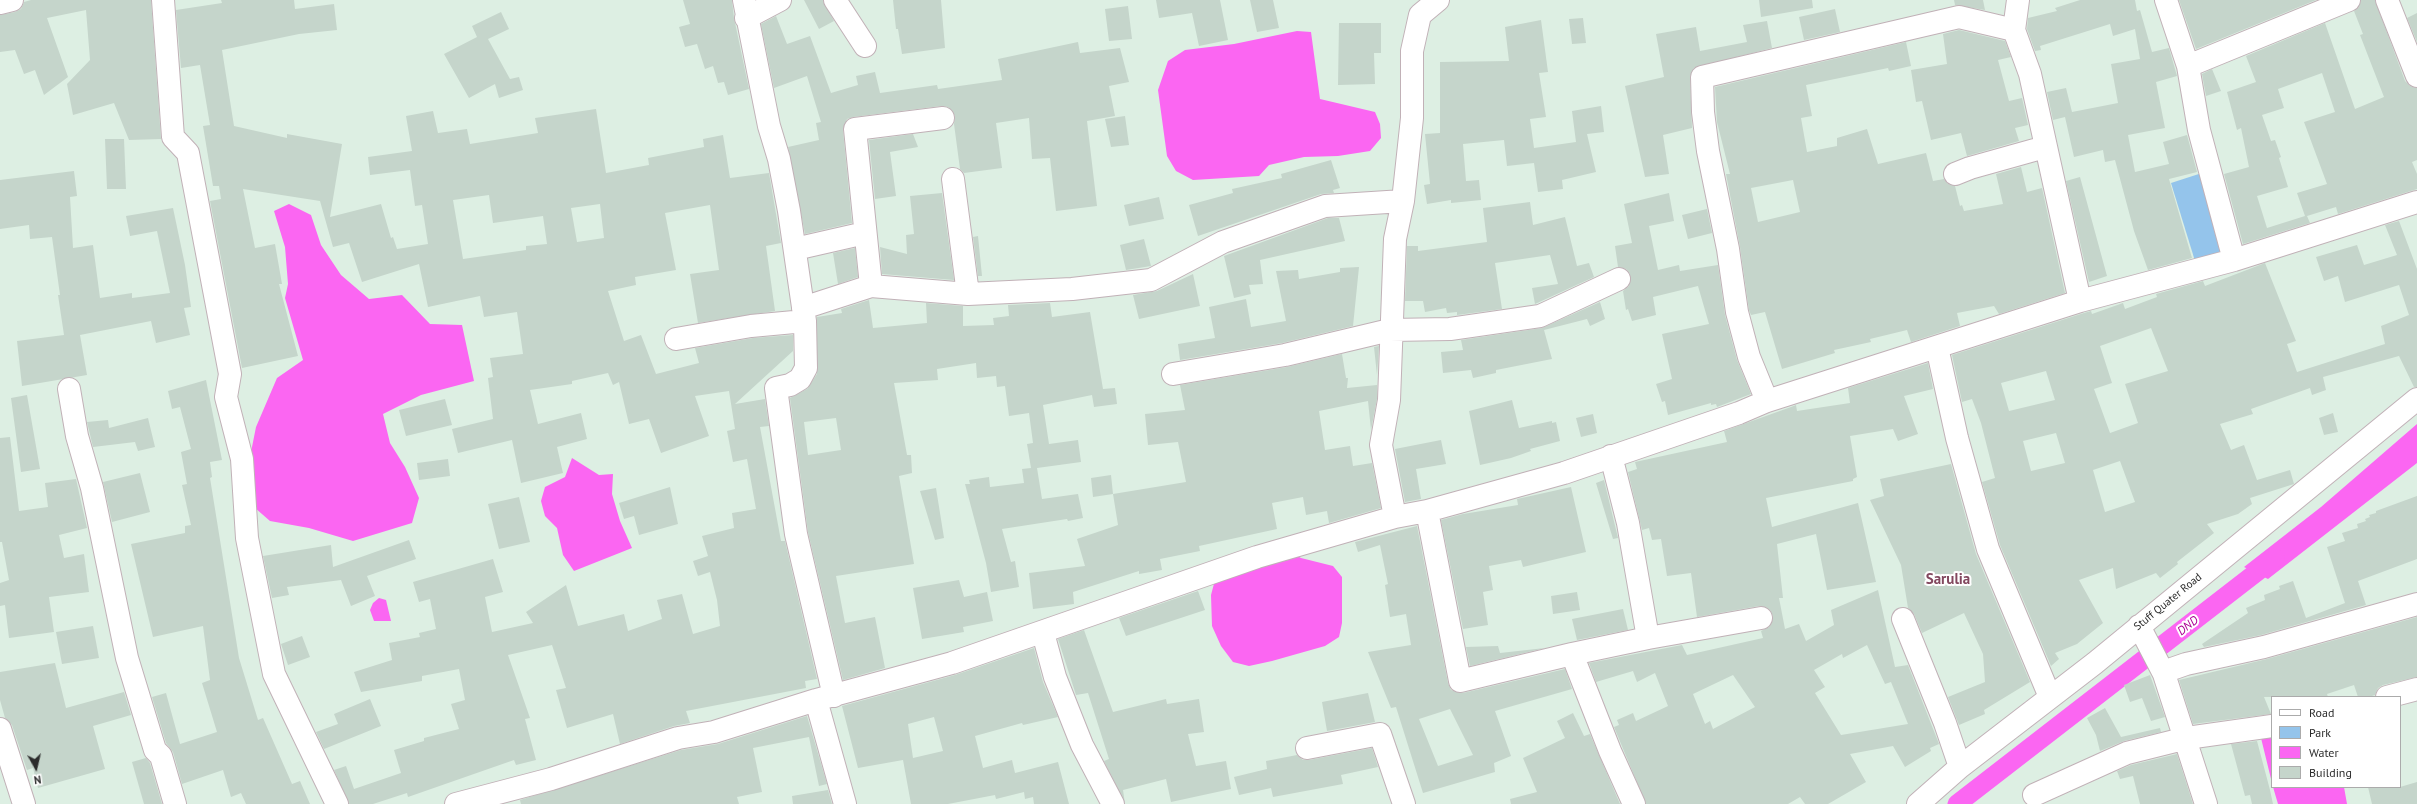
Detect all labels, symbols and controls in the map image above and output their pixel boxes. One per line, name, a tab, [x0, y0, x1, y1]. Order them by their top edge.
district label: Sarulia	[1926, 571, 1970, 589]
street label: Stuff Quater Road	[2131, 571, 2205, 633]
water label: DND	[2175, 613, 2201, 639]
legend	[2271, 696, 2401, 788]
text: Road	[2309, 705, 2334, 720]
text: Park	[2309, 725, 2331, 740]
text: Water	[2309, 745, 2339, 760]
north arrow	[16, 748, 56, 788]
text: Building	[2309, 765, 2352, 780]
text: N	[33, 772, 42, 787]

